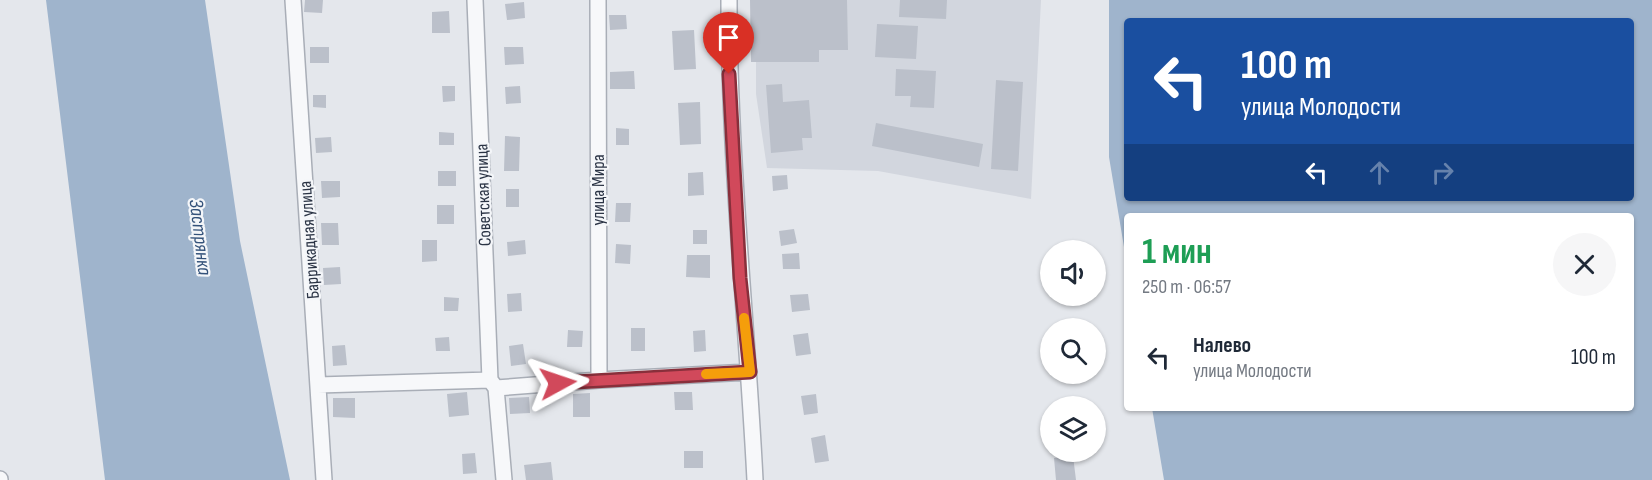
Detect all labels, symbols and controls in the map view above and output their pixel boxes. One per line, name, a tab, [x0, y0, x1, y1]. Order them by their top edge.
pin	[703, 12, 754, 74]
icon: arrive	[712, 21, 745, 54]
text: 100 m	[1241, 40, 1332, 91]
icon: left	[1142, 42, 1220, 120]
text: улица Молодости	[1241, 91, 1401, 123]
street label: Советская улица	[471, 143, 496, 247]
street label: улица Мира	[588, 154, 609, 226]
icon: left	[1300, 156, 1333, 189]
icon: ahead	[1363, 156, 1396, 189]
icon: right	[1426, 156, 1459, 189]
street label: Баррикадная улица	[295, 180, 324, 300]
water label: Застрянка	[183, 198, 217, 276]
text: 1 мин	[1142, 231, 1212, 274]
button: close	[1553, 233, 1616, 296]
map controls	[1040, 240, 1106, 462]
button: sound	[1040, 240, 1106, 306]
text: 250 m · 06:57	[1142, 275, 1231, 299]
button: search	[1040, 318, 1106, 384]
text: Налево	[1193, 332, 1251, 359]
icon: left	[1142, 341, 1175, 374]
text: 100 m	[1571, 344, 1616, 371]
position arrow	[526, 351, 590, 415]
text: улица Молодости	[1193, 359, 1312, 383]
button: layers	[1040, 396, 1106, 462]

